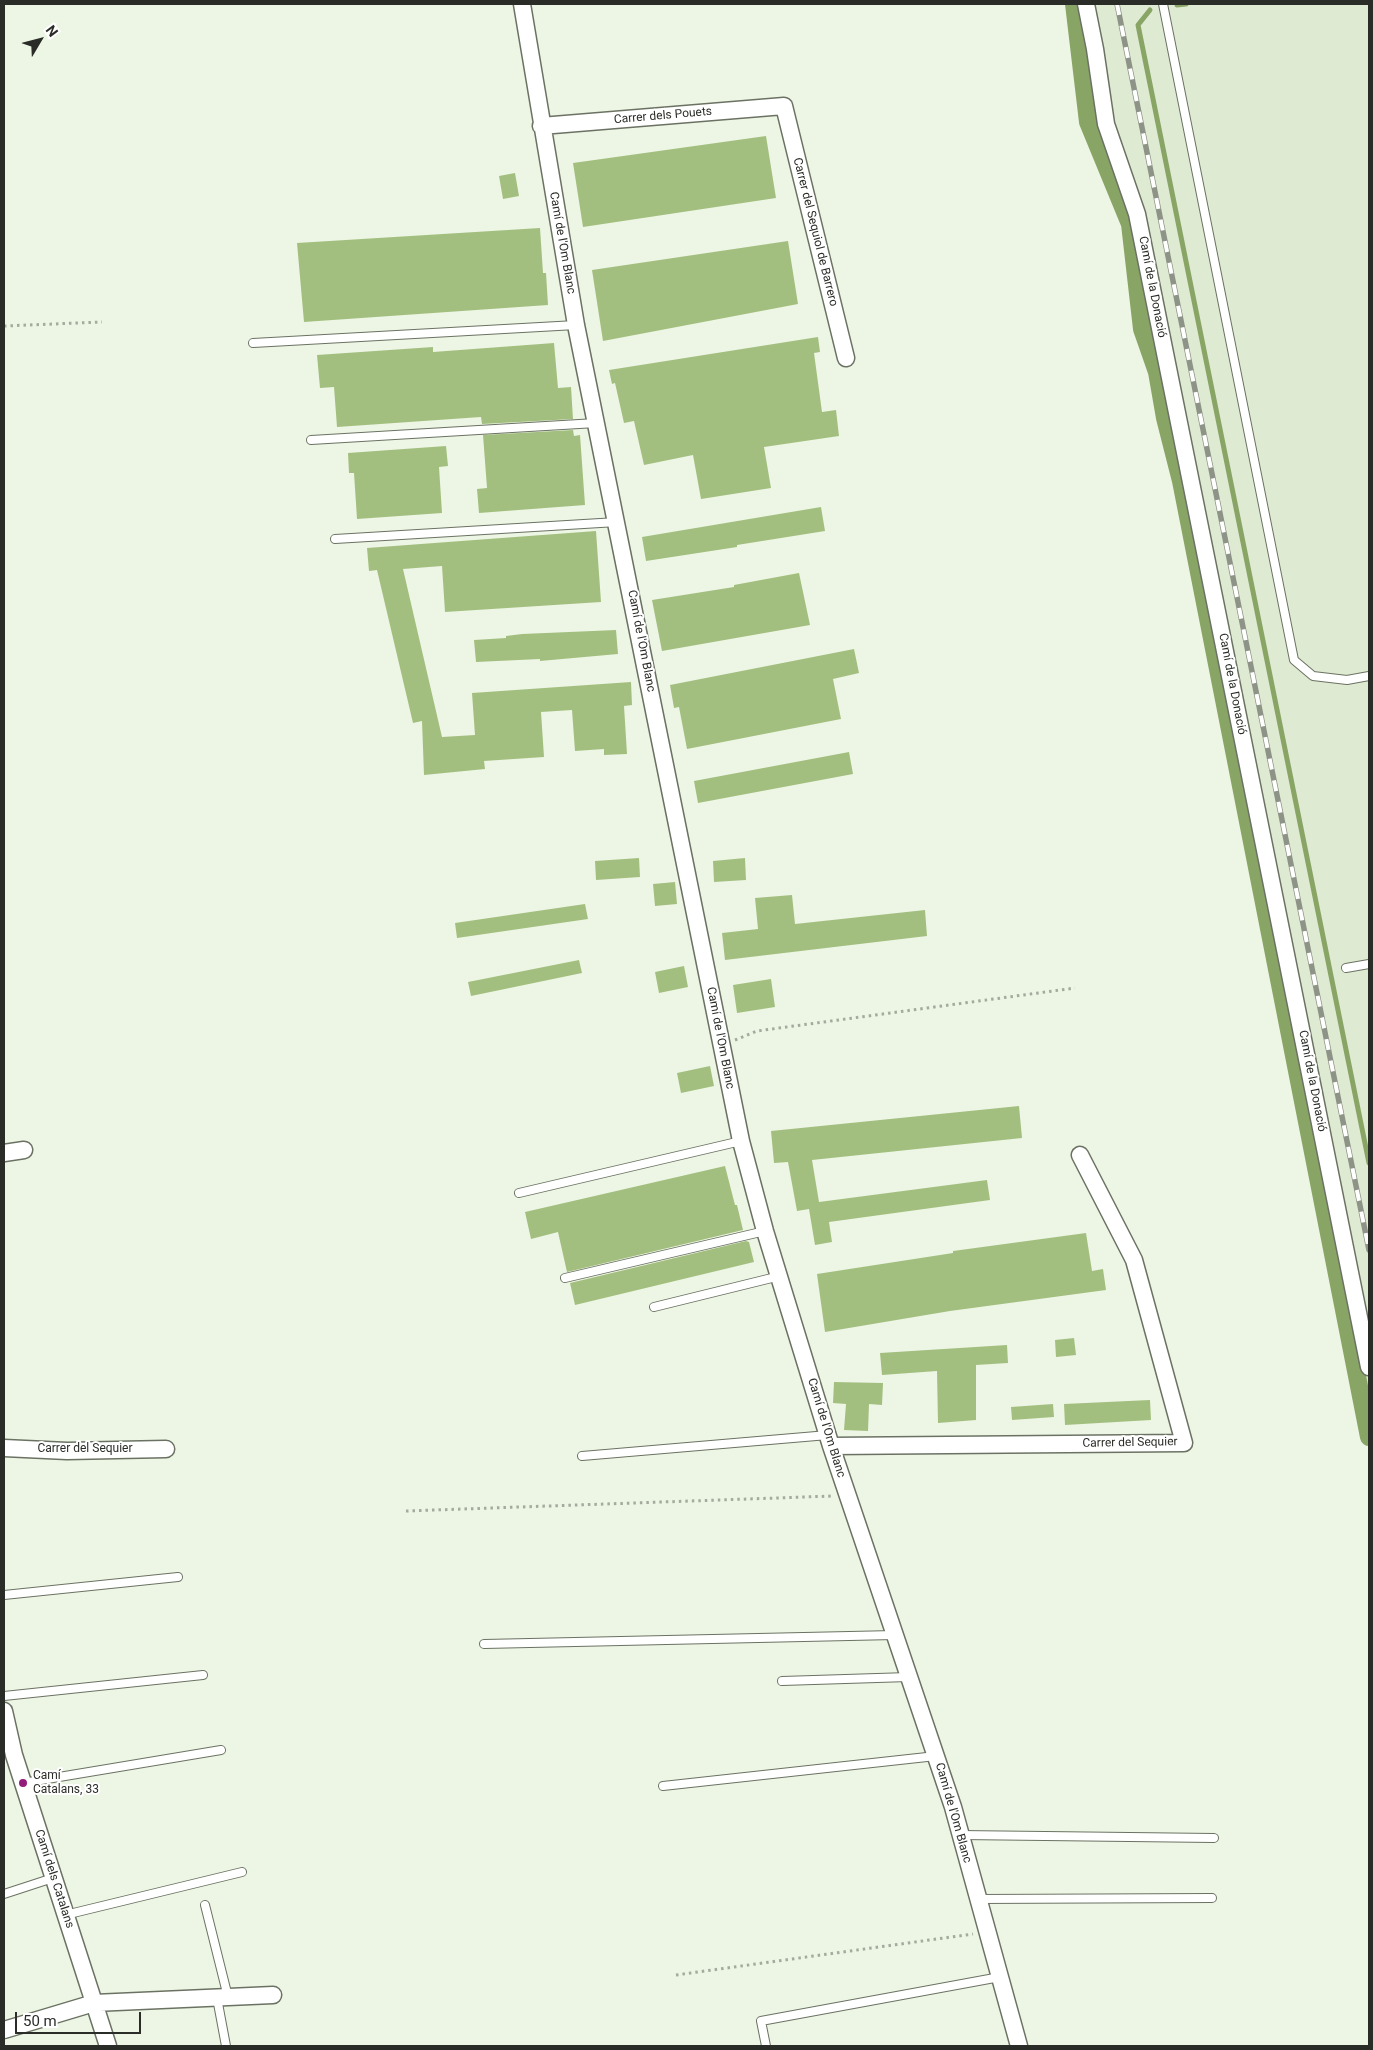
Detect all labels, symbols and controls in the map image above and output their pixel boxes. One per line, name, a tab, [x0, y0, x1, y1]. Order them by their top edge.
north arrow	[15, 15, 65, 65]
text: N	[43, 22, 61, 40]
street label: Carrer dels Pouets	[613, 105, 713, 127]
street label: Carrer del Sequiol de Barrero	[790, 156, 840, 308]
street label: Camí de l'Om Blanc	[546, 191, 578, 295]
street label: Camí de la Donació	[1135, 235, 1169, 339]
street label: Camí de l'Om Blanc	[624, 589, 658, 693]
street label: Camí de la Donació	[1215, 632, 1249, 736]
street label: Camí de l'Om Blanc	[703, 986, 737, 1090]
street label: Camí de la Donació	[1295, 1029, 1329, 1133]
street label: Camí de l'Om Blanc	[804, 1376, 848, 1480]
street label: Carrer del Sequier	[1082, 1435, 1178, 1451]
street label: Carrer del Sequier	[37, 1442, 133, 1456]
street label: Camí de l'Om Blanc	[932, 1761, 974, 1865]
place label: Camí Catalans, 33	[33, 1769, 99, 1797]
marker: Camí Catalans, 33	[17, 1777, 29, 1789]
street label: Camí dels Catalans	[31, 1828, 77, 1930]
scale bar	[18, 2002, 144, 2034]
text: 50 m	[23, 2012, 57, 2030]

